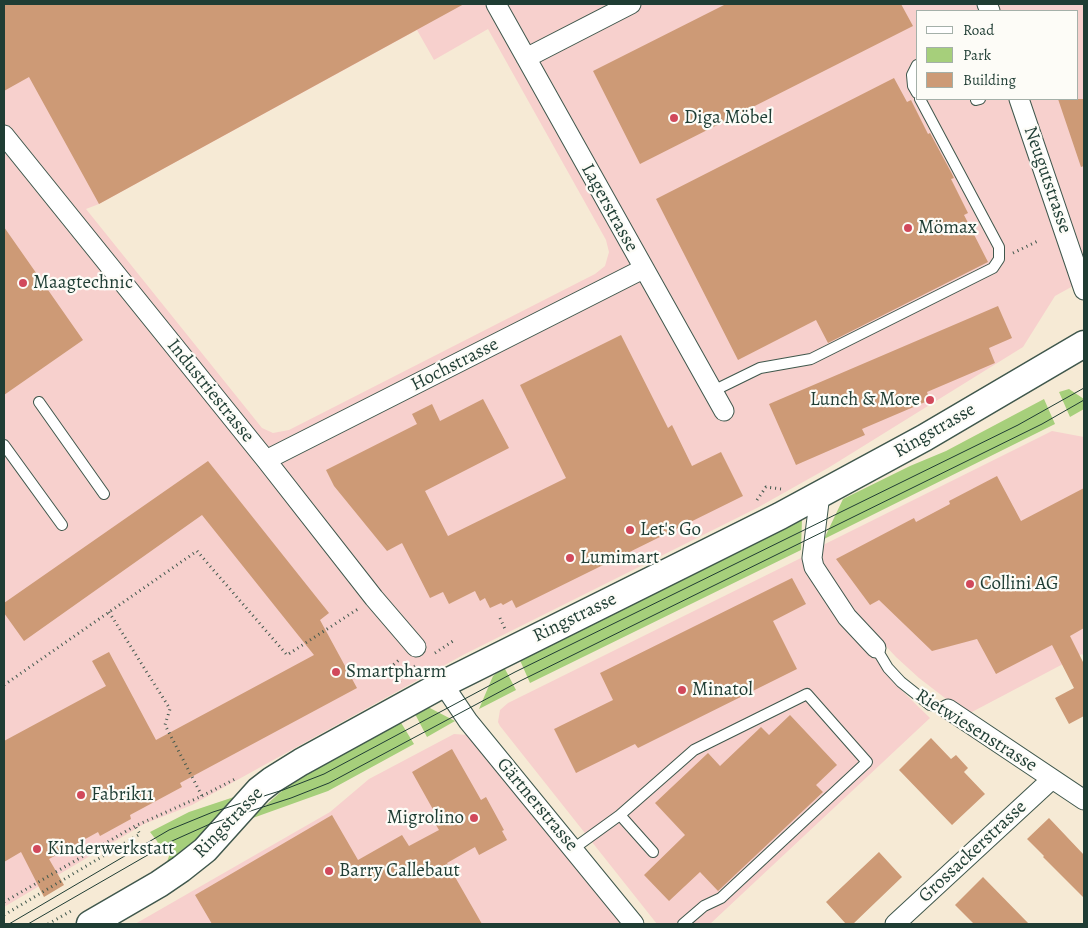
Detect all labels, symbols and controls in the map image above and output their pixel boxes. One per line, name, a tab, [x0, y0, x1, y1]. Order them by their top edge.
legend	[916, 10, 1078, 100]
text: Road	[963, 20, 994, 40]
text: Park	[963, 45, 991, 65]
text: Building	[963, 70, 1016, 90]
place label: Diga Möbel	[684, 107, 773, 129]
marker: Diga Möbel	[668, 112, 680, 124]
street label: Neugutstrasse	[1018, 123, 1076, 237]
street label: Lagerstrasse	[575, 160, 643, 256]
place label: Mömax	[918, 217, 977, 239]
marker: Mömax	[902, 222, 914, 234]
place label: Maagtechnic	[33, 272, 133, 294]
marker: Maagtechnic	[17, 277, 29, 289]
street label: Hochstrasse	[407, 333, 503, 397]
street label: Industriestrasse	[161, 335, 259, 447]
place label: Lunch & More	[810, 389, 920, 411]
marker: Lunch & More	[924, 394, 936, 406]
street label: Ringstrasse	[890, 399, 980, 463]
place label: Let's Go	[640, 519, 701, 541]
marker: Let's Go	[624, 524, 636, 536]
place label: Lumimart	[580, 547, 659, 569]
marker: Lumimart	[564, 552, 576, 564]
place label: Collini AG	[980, 573, 1059, 595]
marker: Collini AG	[964, 578, 976, 590]
street label: Ringstrasse	[529, 588, 621, 648]
place label: Smartpharm	[346, 661, 446, 683]
marker: Smartpharm	[330, 666, 342, 678]
place label: Minatol	[692, 679, 753, 701]
marker: Minatol	[676, 684, 688, 696]
street label: Rietwiesenstrasse	[911, 684, 1041, 778]
street label: Gärtnerstrasse	[491, 754, 583, 856]
street label: Ringstrasse	[189, 783, 269, 863]
place label: Fabrik11	[91, 784, 153, 806]
marker: Fabrik11	[75, 789, 87, 801]
street label: Grossackerstrasse	[914, 796, 1032, 908]
place label: Migrolino	[387, 807, 464, 829]
marker: Migrolino	[468, 812, 480, 824]
place label: Kinderwerkstatt	[47, 838, 175, 860]
marker: Kinderwerkstatt	[31, 843, 43, 855]
place label: Barry Callebaut	[339, 860, 460, 882]
marker: Barry Callebaut	[323, 865, 335, 877]

